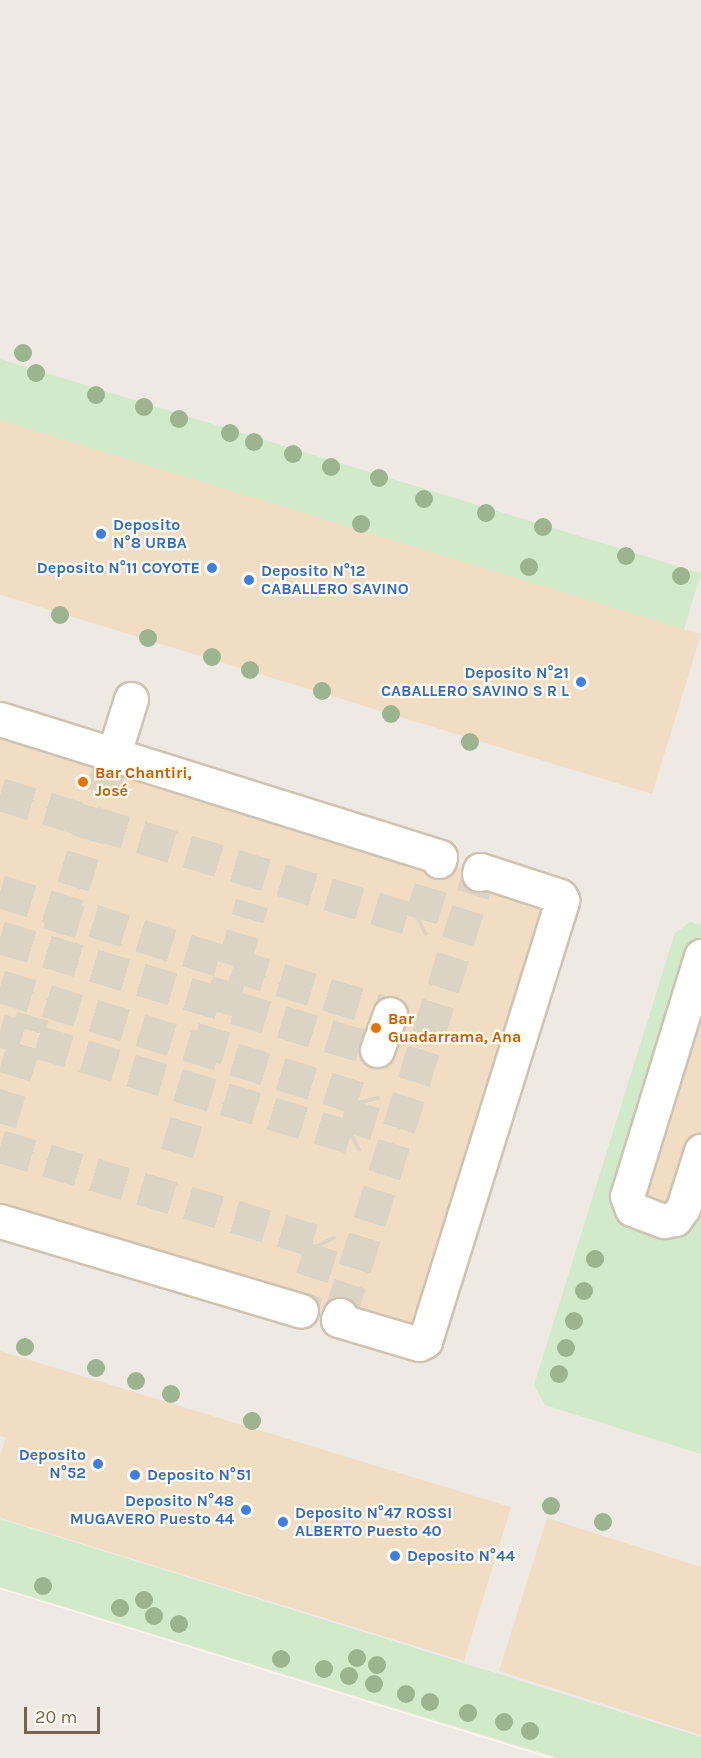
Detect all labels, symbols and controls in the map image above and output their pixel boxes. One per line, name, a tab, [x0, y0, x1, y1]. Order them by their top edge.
place label: Deposito N°8 URBA	[113, 515, 187, 553]
marker: Deposito N°8 URBA	[94, 527, 108, 541]
place label: Deposito N°11 COYOTE	[37, 558, 200, 578]
marker: Deposito N°11 COYOTE	[205, 561, 219, 575]
place label: Deposito N°12 CABALLERO SAVINO	[261, 561, 409, 599]
marker: Deposito N°12 CABALLERO SAVINO	[242, 573, 256, 587]
place label: Deposito N°21 CABALLERO SAVINO S R L	[381, 663, 569, 701]
marker: Deposito N°21 CABALLERO SAVINO S R L	[574, 675, 588, 689]
place label: Bar Chantiri, José	[95, 763, 192, 801]
marker: Bar Chantiri, José	[76, 775, 90, 789]
place label: Bar Guadarrama, Ana	[388, 1009, 521, 1047]
marker: Bar Guadarrama, Ana	[369, 1021, 383, 1035]
place label: Deposito N°52	[19, 1445, 86, 1483]
marker: Deposito N°52	[91, 1457, 105, 1471]
place label: Deposito N°51	[147, 1465, 251, 1485]
marker: Deposito N°51	[128, 1468, 142, 1482]
place label: Deposito N°48 MUGAVERO Puesto 44	[70, 1491, 234, 1529]
marker: Deposito N°48 MUGAVERO Puesto 44	[239, 1503, 253, 1517]
place label: Deposito N°47 ROSSI ALBERTO Puesto 40	[295, 1503, 452, 1541]
marker: Deposito N°47 ROSSI ALBERTO Puesto 40	[276, 1515, 290, 1529]
place label: Deposito N°44	[407, 1546, 515, 1566]
marker: Deposito N°44	[388, 1549, 402, 1563]
scale bar	[27, 1695, 104, 1733]
text: 20 m	[35, 1706, 77, 1728]

